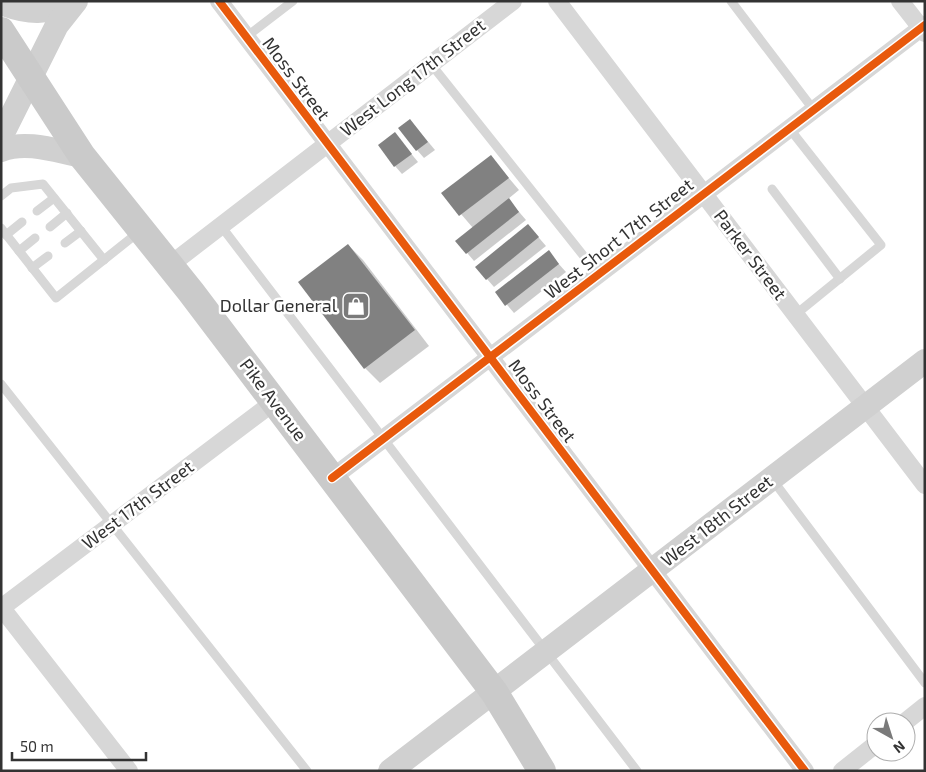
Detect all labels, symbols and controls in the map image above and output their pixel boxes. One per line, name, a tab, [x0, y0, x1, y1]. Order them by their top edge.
street label: West Long 17th Street	[335, 14, 489, 141]
street label: Moss Street	[258, 33, 335, 124]
street label: West Short 17th Street	[539, 173, 697, 303]
street label: Parker Street	[710, 205, 792, 304]
shop icon: Dollar General	[341, 291, 371, 321]
place label: Dollar General	[220, 294, 338, 316]
street label: Pike Avenue	[236, 354, 312, 445]
street label: Moss Street	[504, 355, 581, 446]
street label: West 17th Street	[77, 455, 198, 553]
street label: West 18th Street	[656, 470, 777, 571]
north arrow	[866, 712, 916, 762]
scale bar	[12, 730, 146, 762]
text: 50 m	[20, 737, 54, 755]
text: N	[890, 738, 909, 757]

